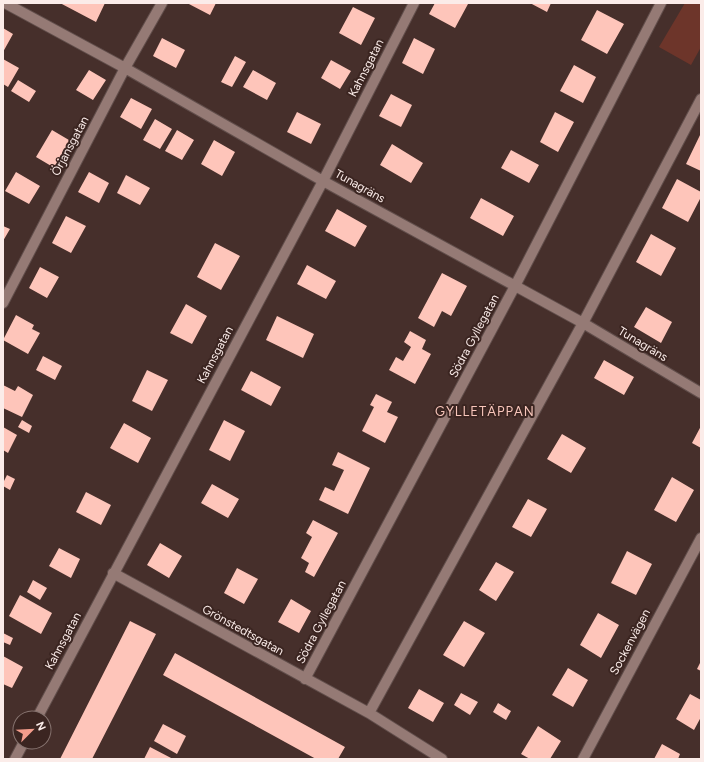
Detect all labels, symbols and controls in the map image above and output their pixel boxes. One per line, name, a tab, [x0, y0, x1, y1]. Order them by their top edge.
street label: Kahnsgatan	[346, 37, 387, 99]
street label: Örjansgatan	[48, 114, 92, 178]
street label: Tunagräns	[333, 167, 388, 206]
street label: Södra Gyllegatan	[446, 292, 502, 380]
street label: Kahnsgatan	[194, 324, 236, 386]
street label: Tunagräns	[616, 324, 671, 364]
district label: GYLLETÄPPAN	[435, 403, 535, 419]
street label: Södra Gyllegatan	[293, 578, 349, 666]
street label: Grönstedtsgatan	[200, 602, 287, 658]
street label: Sockenvägen	[607, 607, 653, 677]
street label: Kahnsgatan	[42, 610, 84, 672]
north arrow	[12, 710, 52, 750]
text: N	[33, 720, 48, 733]

